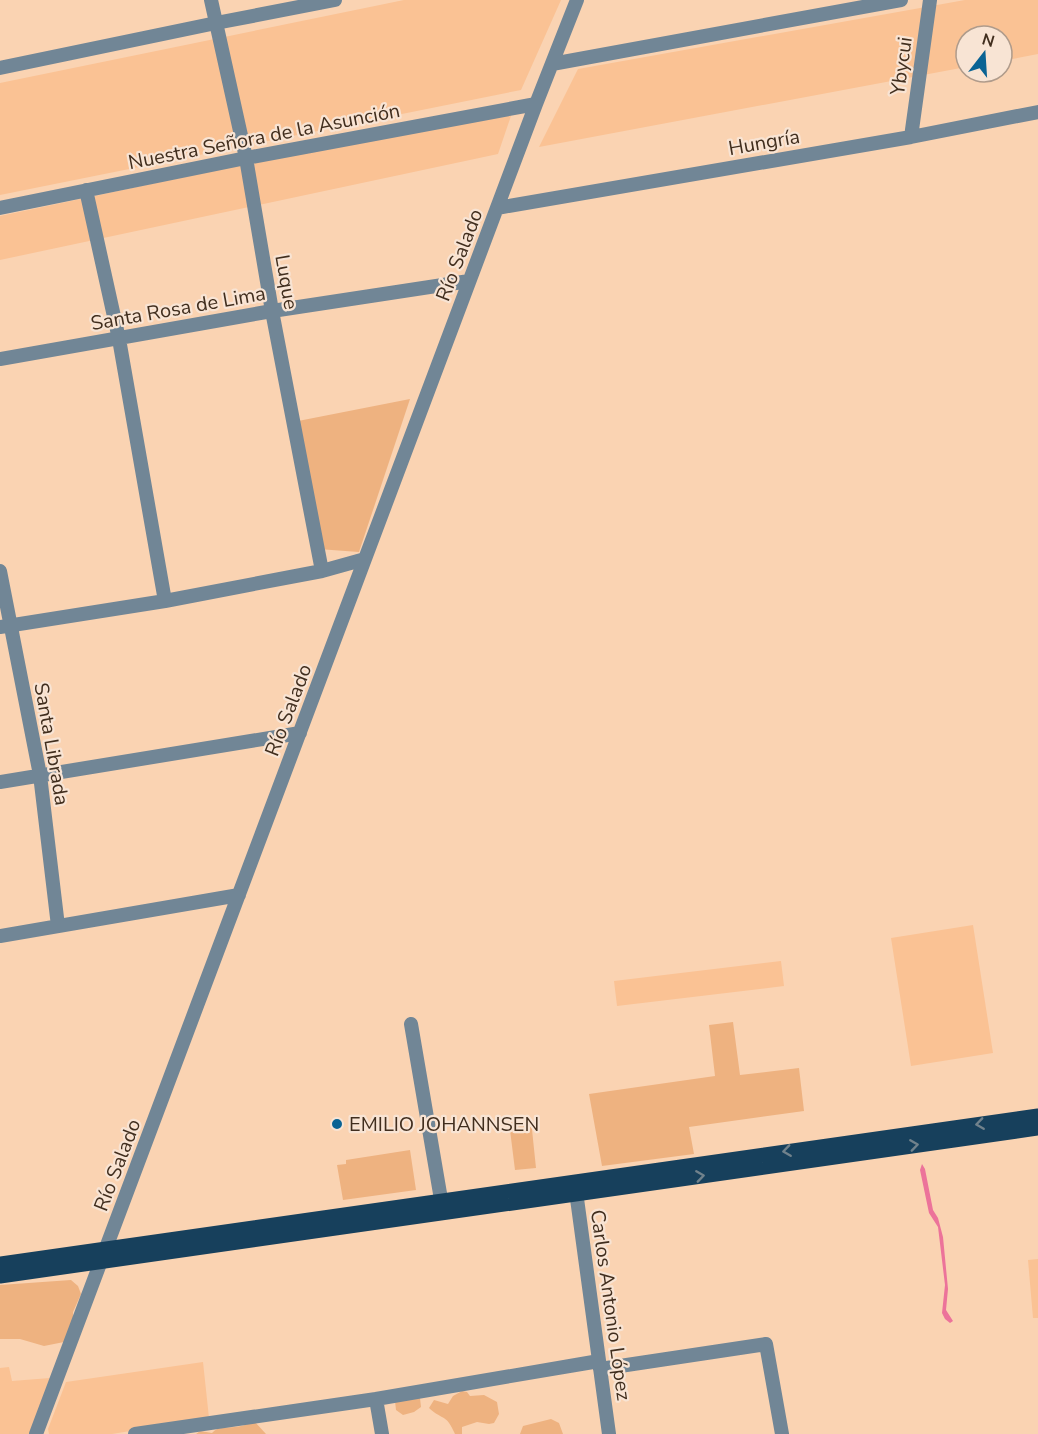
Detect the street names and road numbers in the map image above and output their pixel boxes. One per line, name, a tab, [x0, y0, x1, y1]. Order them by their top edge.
street label: Ybycui	[884, 35, 919, 98]
street label: Nuestra Señora de la Asunción	[126, 97, 402, 176]
street label: Hungría	[726, 123, 802, 162]
street label: Río Salado	[430, 205, 489, 305]
street label: Luque	[268, 252, 305, 312]
street label: Santa Rosa de Lima	[88, 280, 268, 337]
street label: Río Salado	[259, 660, 318, 760]
street label: Santa Librada	[27, 681, 76, 808]
street label: Río Salado	[88, 1115, 147, 1215]
street label: Carlos Antonio López	[584, 1208, 637, 1402]

